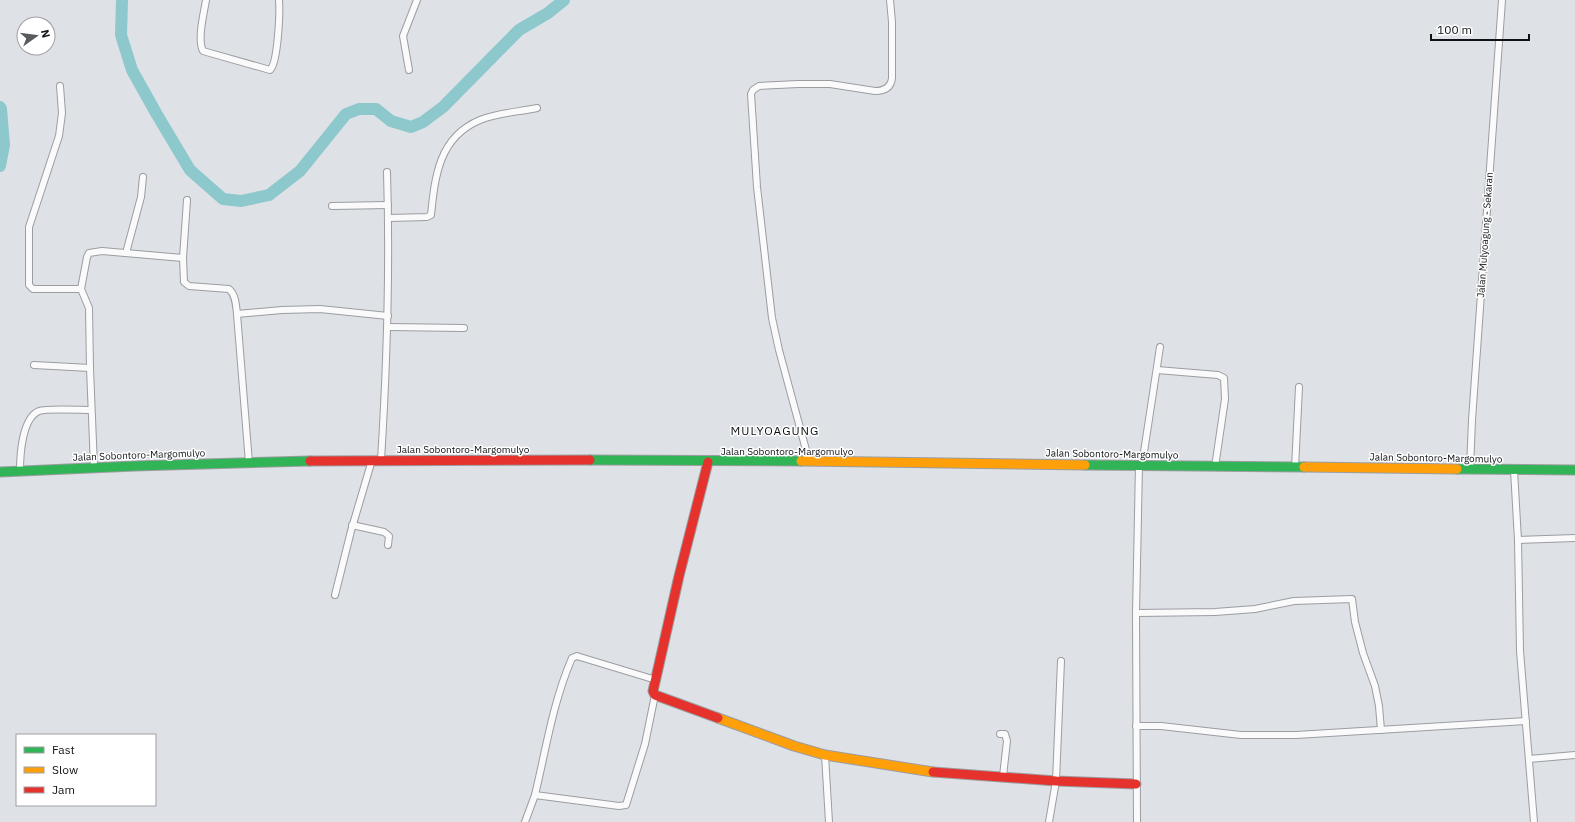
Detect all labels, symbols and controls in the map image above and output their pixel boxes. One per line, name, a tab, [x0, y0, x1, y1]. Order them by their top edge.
north arrow	[16, 16, 56, 56]
scale bar	[1431, 16, 1529, 42]
text: 100 m	[1437, 22, 1472, 37]
text: N	[38, 28, 53, 39]
street label: Jalan Mulyoagung - Sekaran	[1474, 172, 1496, 298]
district label: MULYOAGUNG	[731, 423, 819, 438]
street label: Jalan Sobontoro-Margomulyo	[397, 443, 530, 456]
street label: Jalan Sobontoro-Margomulyo	[721, 445, 854, 458]
street label: Jalan Sobontoro-Margomulyo	[72, 446, 206, 464]
street label: Jalan Sobontoro-Margomulyo	[1046, 446, 1179, 462]
street label: Jalan Sobontoro-Margomulyo	[1370, 450, 1503, 466]
legend	[16, 734, 156, 806]
text: Fast	[52, 742, 75, 757]
text: Slow	[52, 762, 78, 777]
text: Jam	[52, 782, 75, 797]

